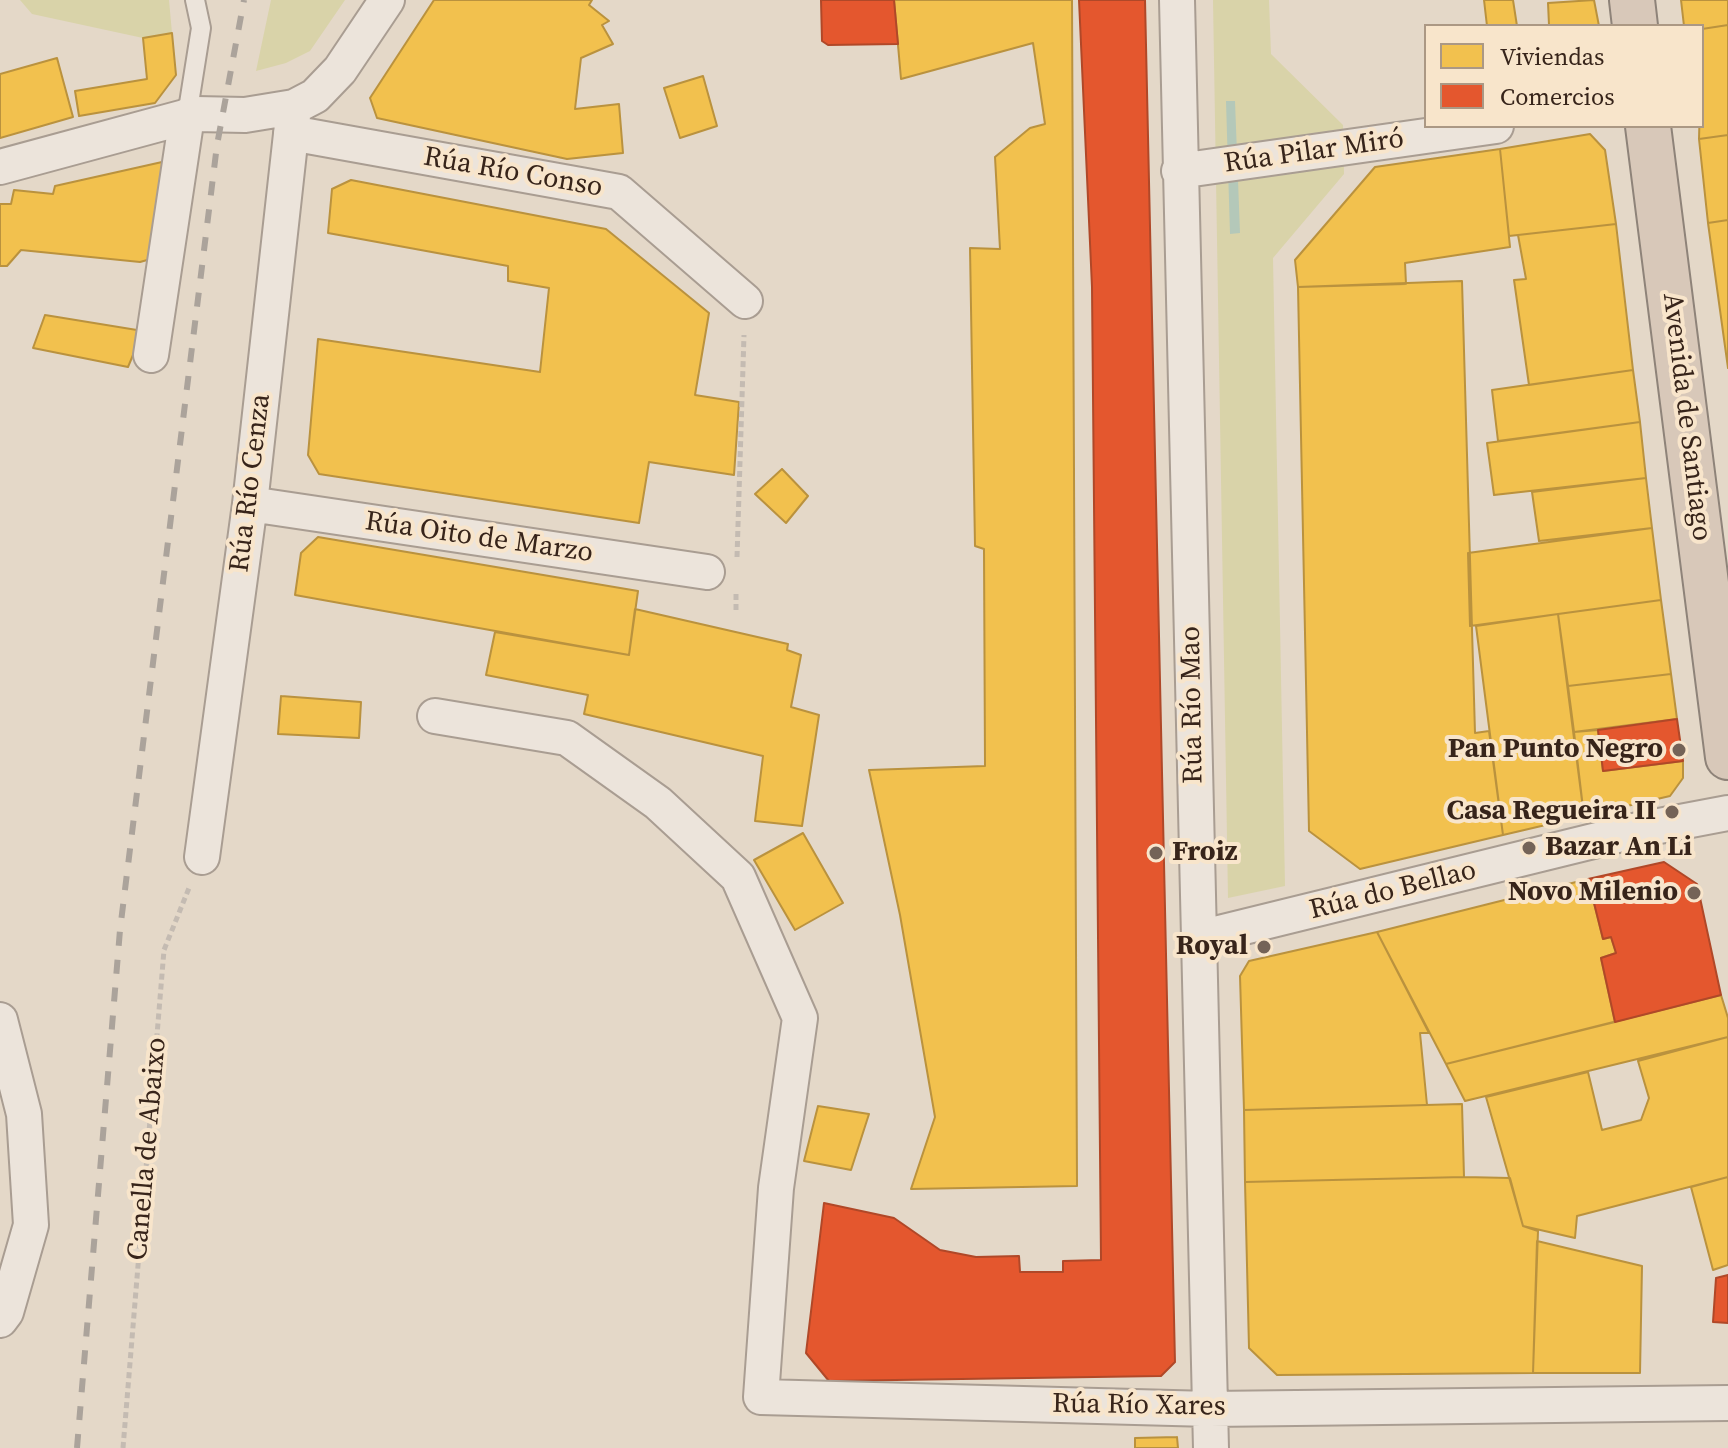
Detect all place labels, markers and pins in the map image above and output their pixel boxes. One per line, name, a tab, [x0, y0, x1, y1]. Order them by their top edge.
place label: Pan Punto Negro	[1448, 733, 1663, 767]
marker: Pan Punto Negro	[1670, 741, 1688, 759]
place label: Casa Regueira II	[1447, 795, 1656, 829]
marker: Casa Regueira II	[1663, 803, 1681, 821]
place label: Bazar An Li	[1545, 831, 1692, 865]
place label: Froiz	[1172, 836, 1237, 870]
marker: Bazar An Li	[1520, 839, 1538, 857]
marker: Froiz	[1147, 844, 1165, 862]
place label: Novo Milenio	[1508, 876, 1678, 910]
marker: Novo Milenio	[1685, 884, 1703, 902]
place label: Royal	[1176, 930, 1248, 964]
marker: Royal	[1255, 938, 1273, 956]

